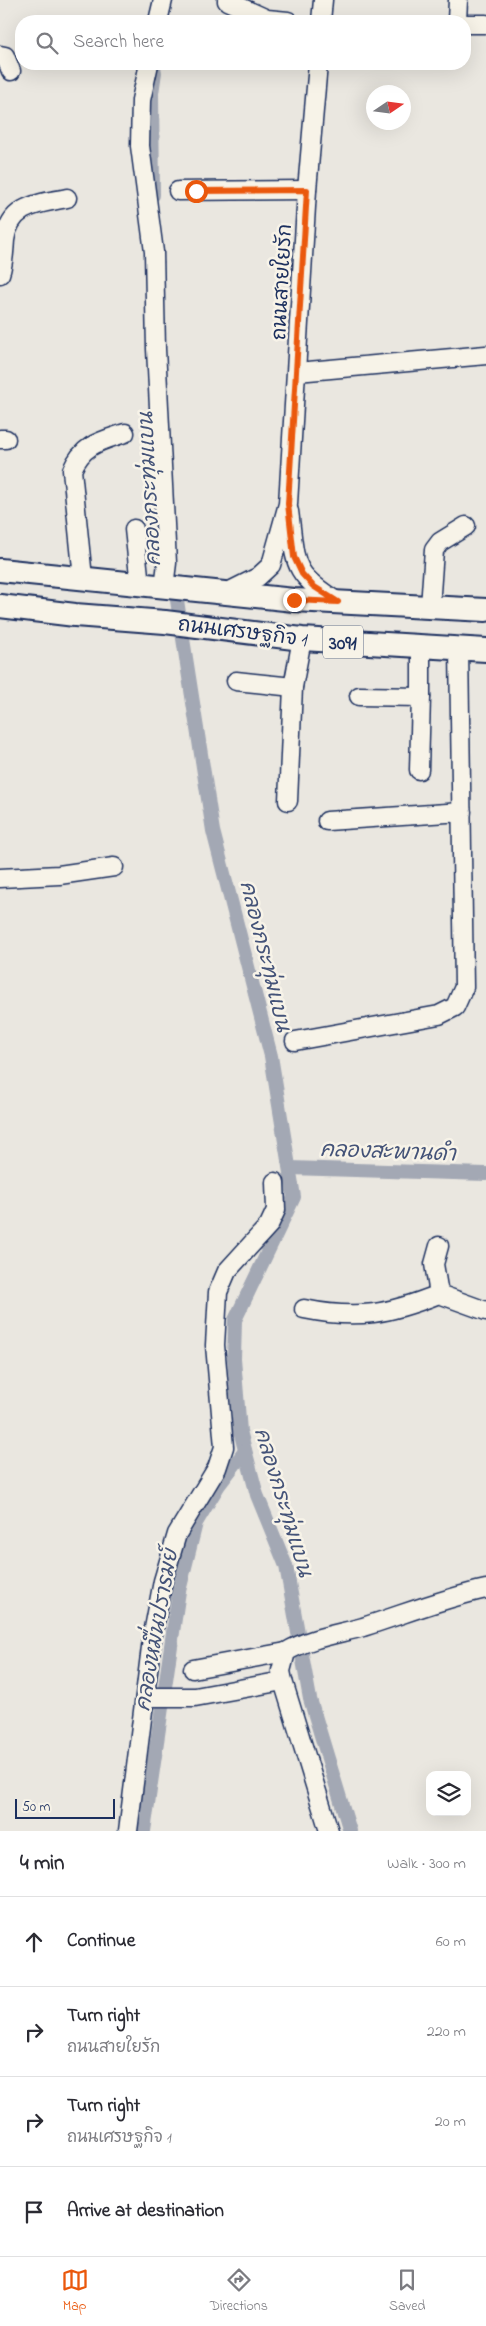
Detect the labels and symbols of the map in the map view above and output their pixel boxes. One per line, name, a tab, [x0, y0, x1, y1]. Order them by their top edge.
north arrow	[366, 85, 411, 130]
route start	[185, 180, 208, 203]
street label: ถนนสายใยรัก	[265, 223, 301, 341]
water label: คลองกระทุ่มแบน	[132, 410, 170, 567]
route end	[283, 589, 306, 612]
street label: ถนนเศรษฐกิจ 1	[176, 611, 309, 656]
road number: 3091	[323, 626, 363, 659]
water label: คลองกระทุ่มแบน	[231, 878, 298, 1036]
water label: คลองสะพานดำ	[320, 1136, 458, 1170]
water label: คลองกระทุ่มแบน	[245, 1424, 319, 1582]
water label: คลองหมื่นปรารมย์	[123, 1542, 188, 1714]
scale bar	[15, 1796, 115, 1819]

